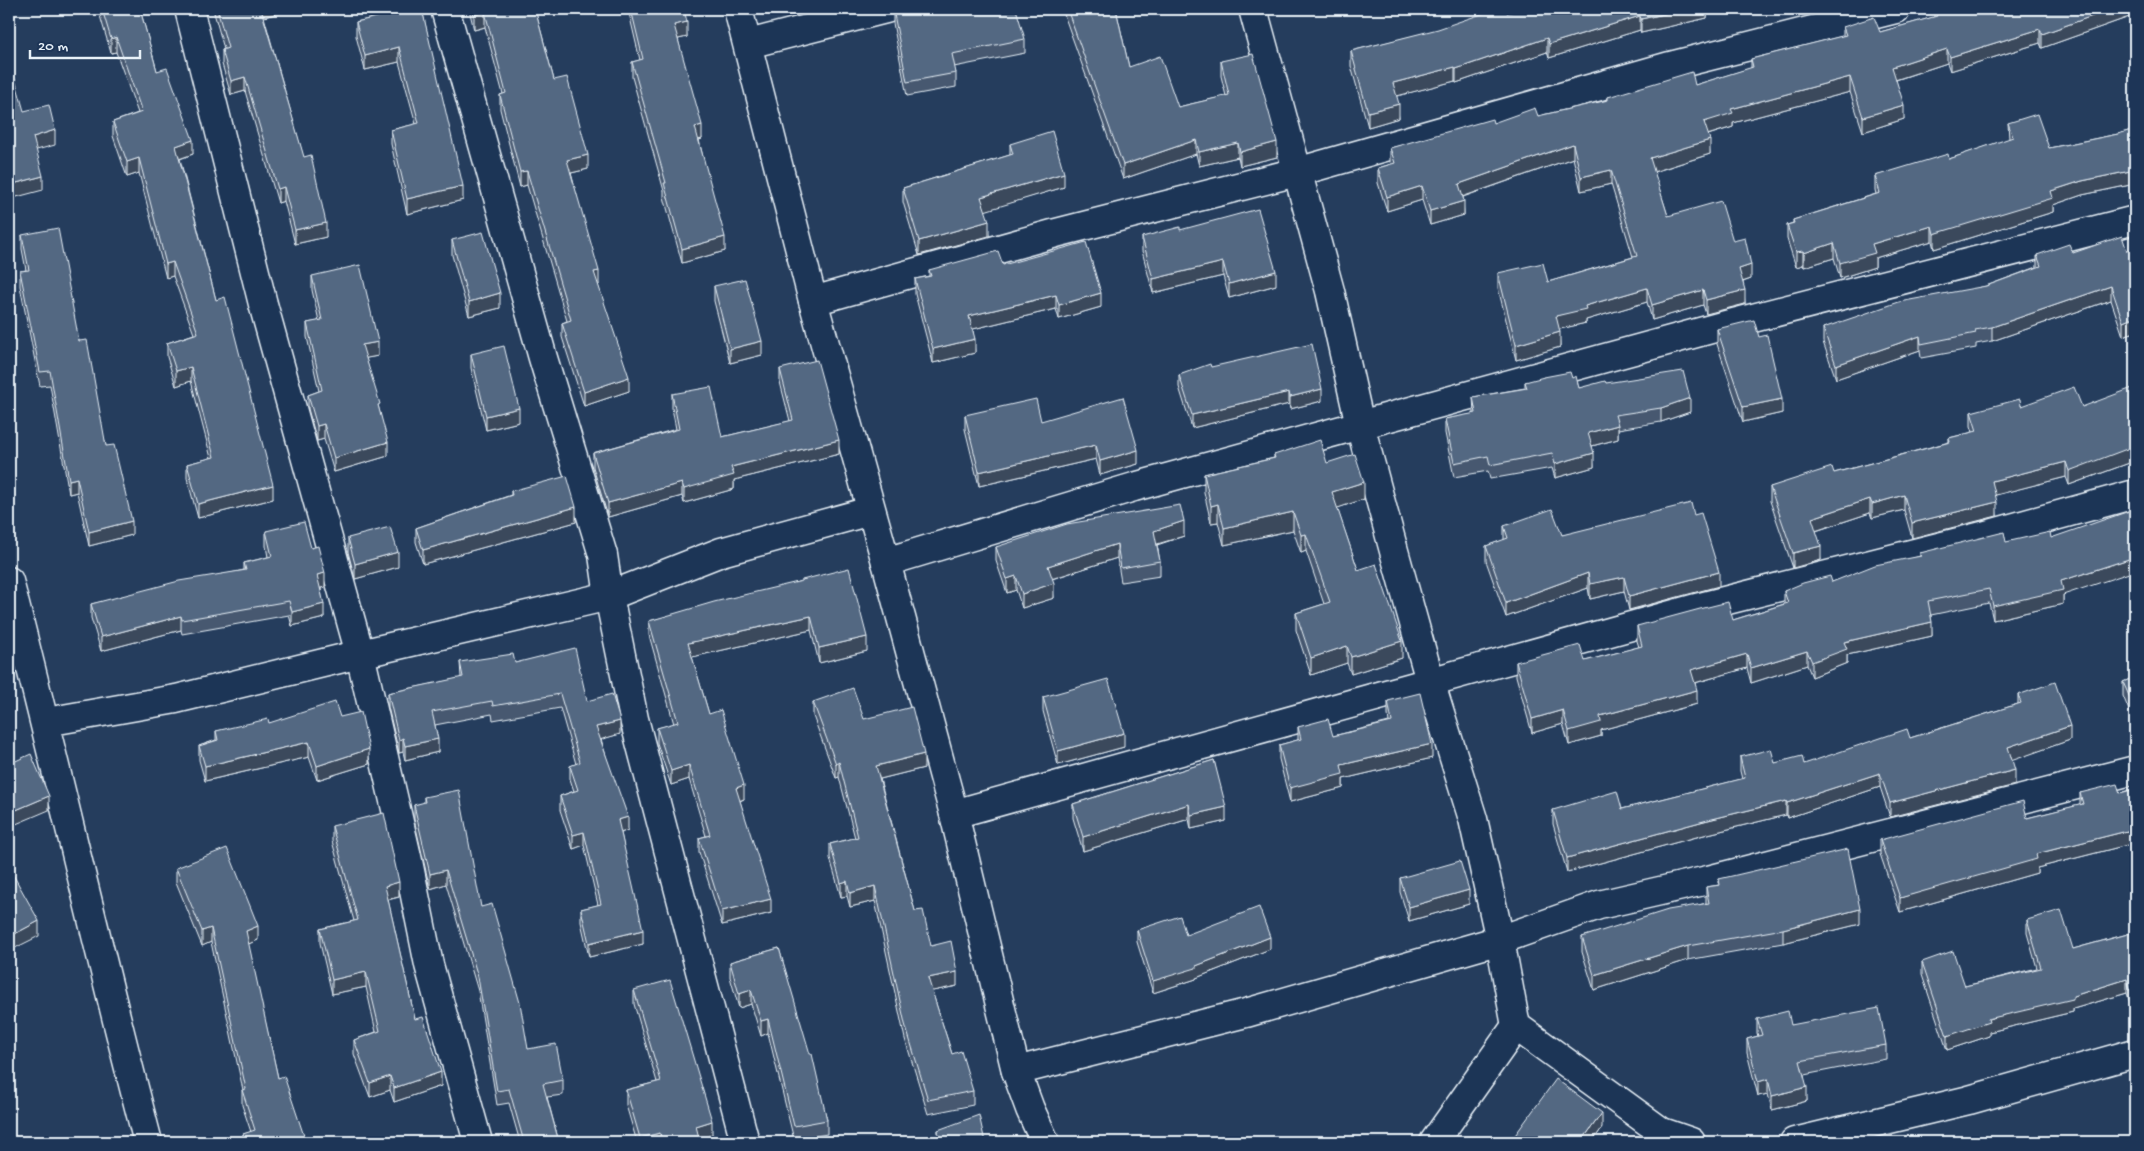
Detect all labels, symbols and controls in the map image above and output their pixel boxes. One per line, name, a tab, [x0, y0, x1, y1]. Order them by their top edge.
scale bar	[30, 28, 140, 60]
text: 20 m	[38, 38, 68, 56]

